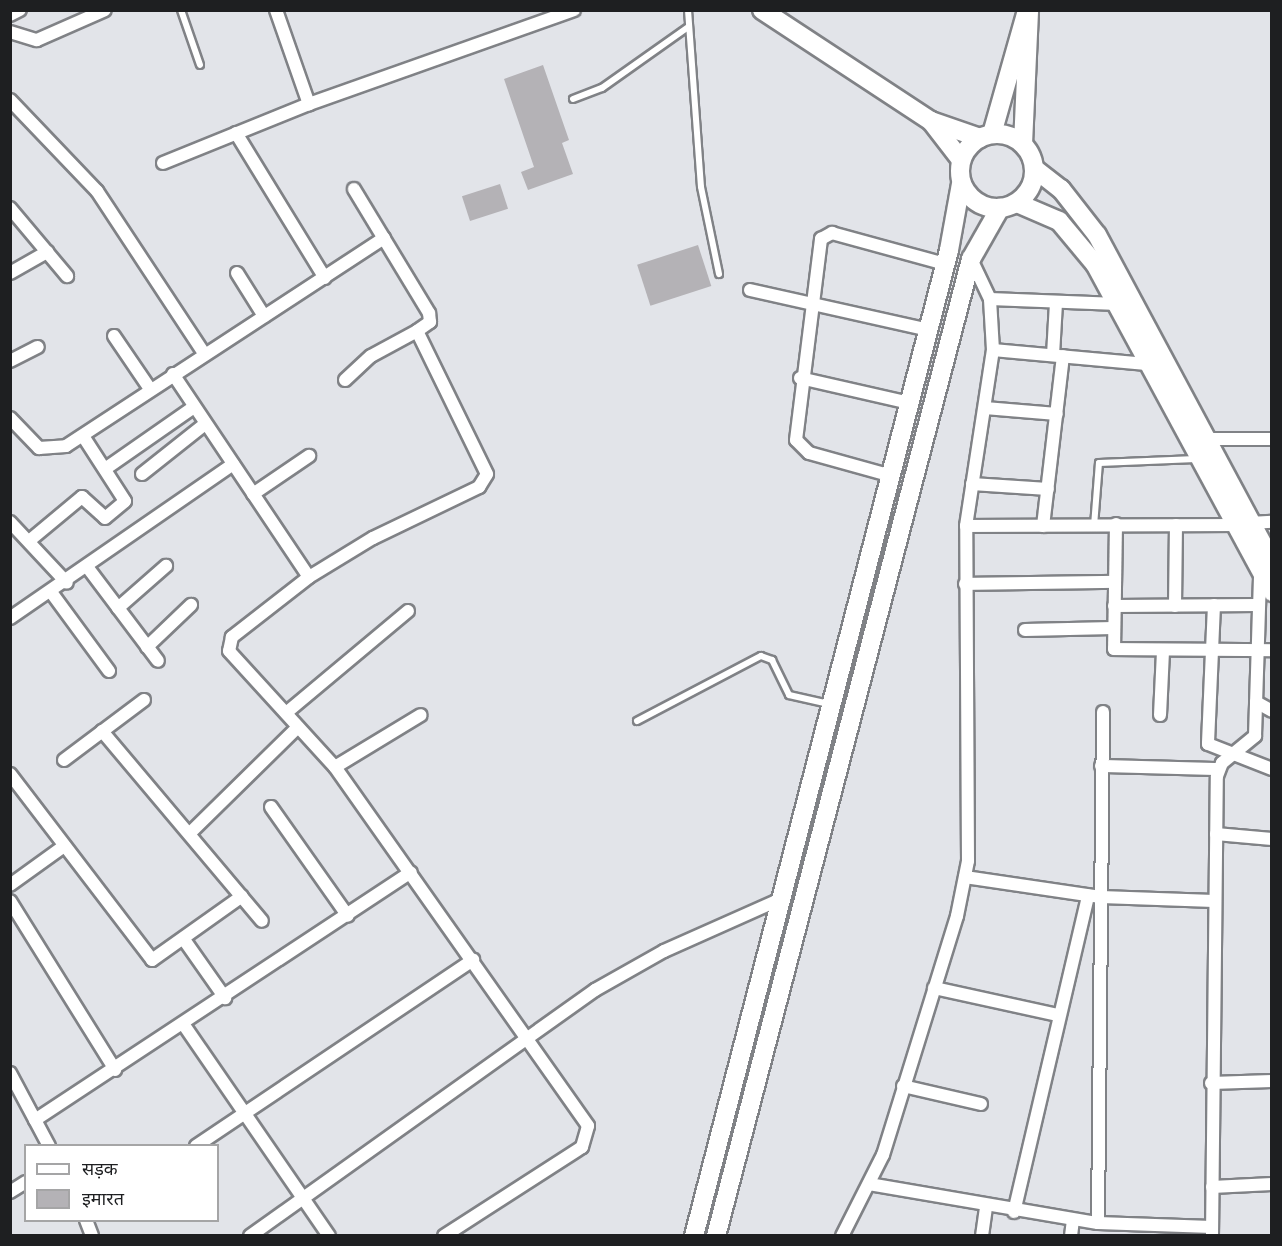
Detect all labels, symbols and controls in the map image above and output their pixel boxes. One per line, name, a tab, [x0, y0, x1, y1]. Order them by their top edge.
legend	[24, 1144, 219, 1222]
text: सड़क	[82, 1157, 118, 1181]
text: इमारत	[82, 1187, 124, 1211]

